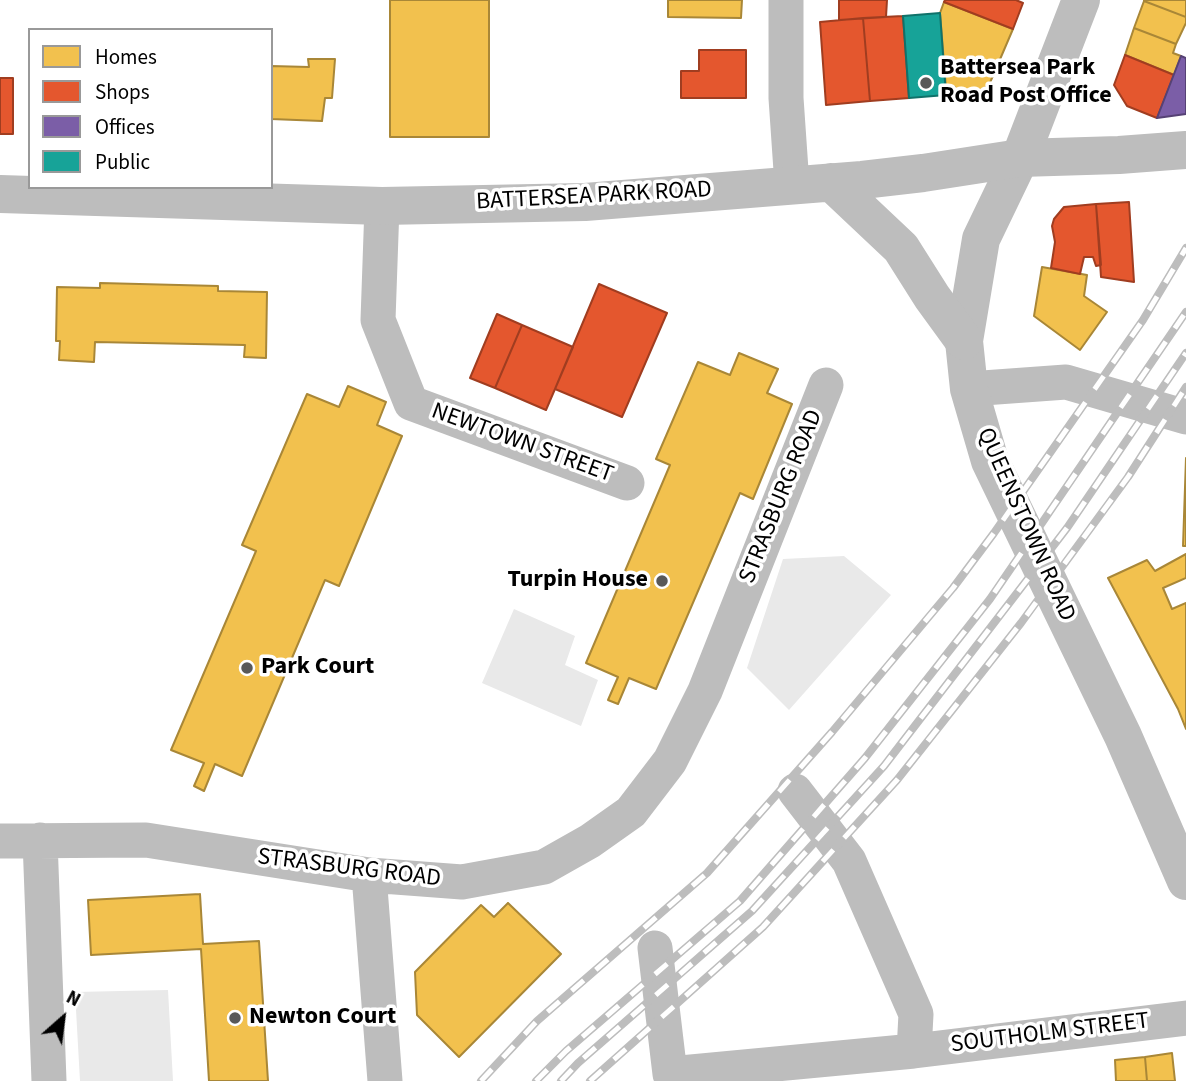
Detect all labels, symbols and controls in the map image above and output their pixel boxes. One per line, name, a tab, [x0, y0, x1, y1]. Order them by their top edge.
legend	[28, 28, 273, 189]
text: Homes	[95, 42, 157, 72]
place label: Battersea Park Road Post Office	[940, 55, 1112, 111]
marker: Battersea Park Road Post Office	[918, 75, 934, 91]
text: Shops	[95, 77, 149, 107]
text: Offices	[95, 112, 155, 142]
text: Public	[95, 147, 150, 177]
street label: BATTERSEA PARK ROAD	[475, 176, 713, 218]
street label: NEWTOWN STREET	[427, 398, 617, 490]
street label: STRASBURG ROAD	[734, 406, 830, 588]
street label: QUEENSTOWN ROAD	[969, 424, 1081, 626]
place label: Turpin House	[507, 567, 648, 595]
marker: Turpin House	[654, 573, 670, 589]
place label: Park Court	[261, 654, 374, 682]
marker: Park Court	[239, 660, 255, 676]
street label: STRASBURG ROAD	[256, 843, 442, 895]
north arrow	[28, 983, 98, 1053]
text: N	[61, 984, 85, 1014]
place label: Newton Court	[249, 1004, 396, 1032]
street label: SOUTHOLM STREET	[949, 1008, 1151, 1060]
marker: Newton Court	[227, 1010, 243, 1026]

